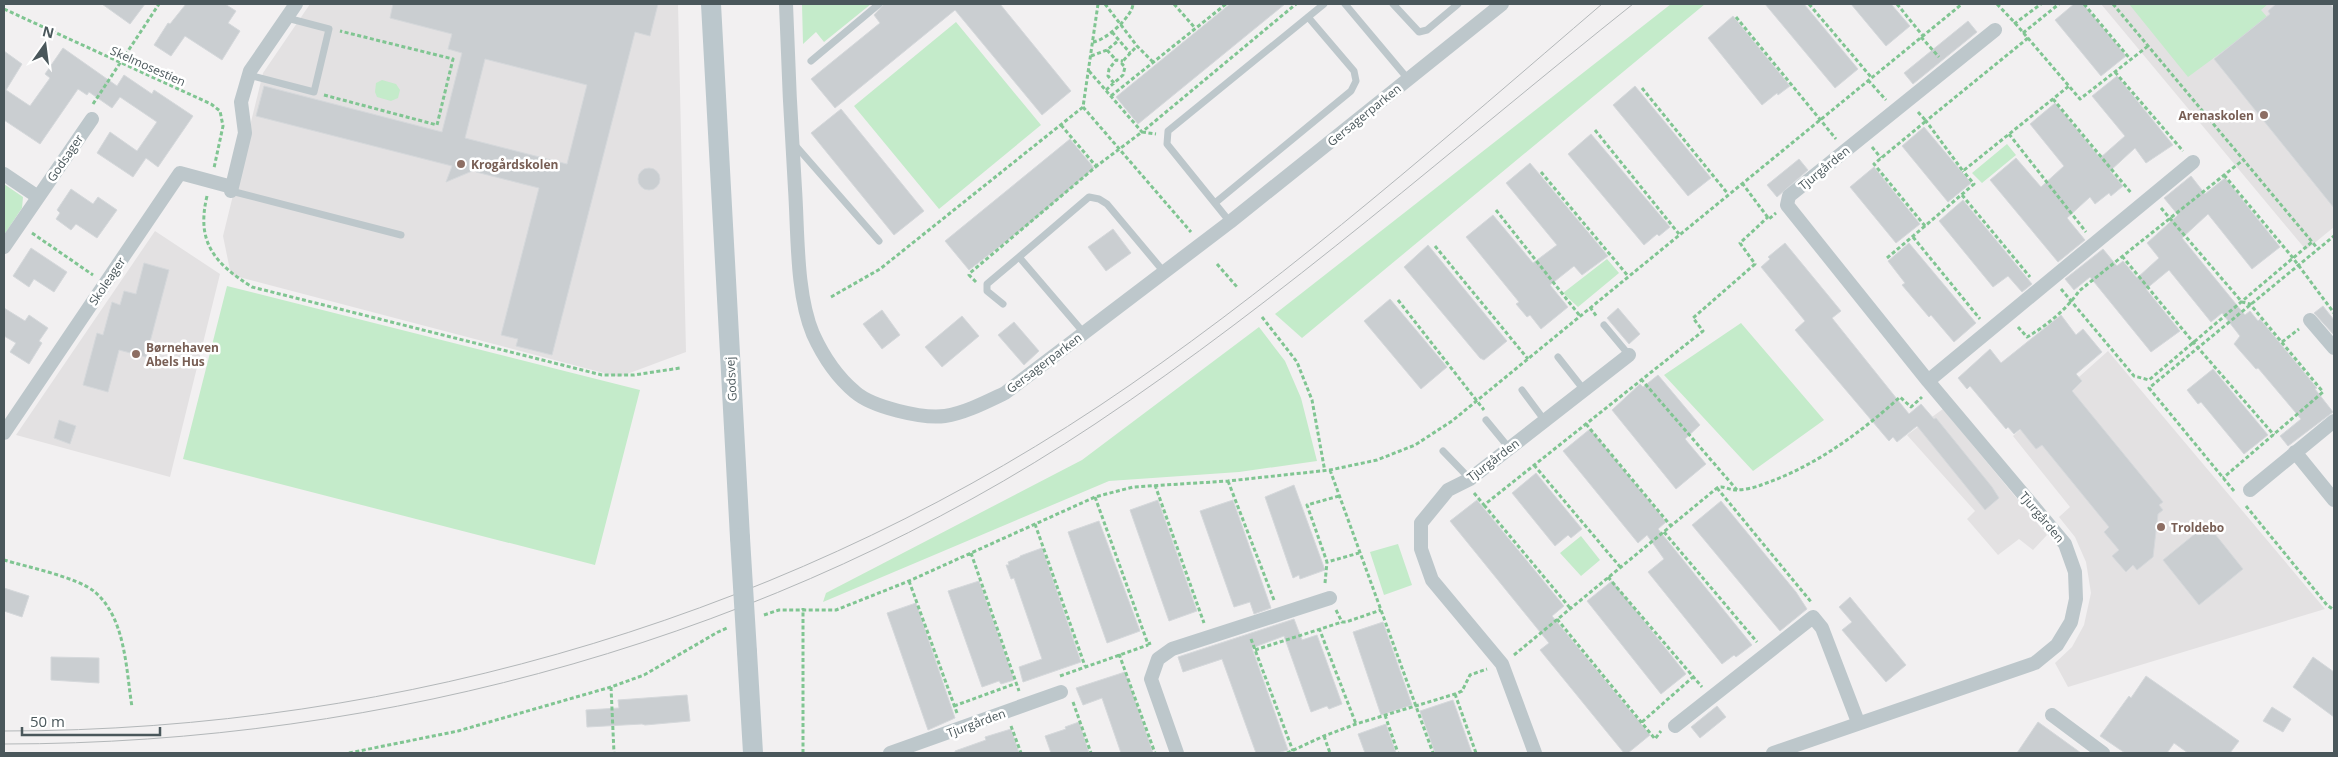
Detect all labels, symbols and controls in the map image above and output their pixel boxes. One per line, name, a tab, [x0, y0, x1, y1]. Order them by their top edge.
north arrow	[20, 20, 70, 70]
text: N	[40, 21, 56, 42]
street label: Skelmosestien	[108, 42, 188, 90]
street label: Gersagerparken	[1324, 80, 1404, 150]
place label: Arenaskolen	[2179, 107, 2254, 124]
marker: Arenaskolen	[2258, 109, 2270, 121]
street label: Godsager	[43, 131, 87, 185]
street label: Tjurgården	[1795, 142, 1853, 194]
place label: Krogårdskolen	[471, 156, 558, 173]
marker: Krogårdskolen	[455, 158, 467, 170]
street label: Skoleager	[85, 253, 129, 308]
street label: Gersagerparken	[1003, 329, 1085, 397]
place label: Børnehaven Abels Hus	[146, 339, 219, 370]
marker: Børnehaven Abels Hus	[130, 348, 142, 360]
street label: Godsvej	[721, 356, 741, 402]
street label: Tjurgården	[1463, 435, 1523, 485]
street label: Tjurgården	[2016, 488, 2068, 546]
place label: Troldebo	[2171, 519, 2224, 536]
marker: Troldebo	[2155, 521, 2167, 533]
scale bar	[22, 704, 160, 736]
street label: Tjurgården	[944, 705, 1008, 741]
text: 50 m	[30, 711, 65, 731]

